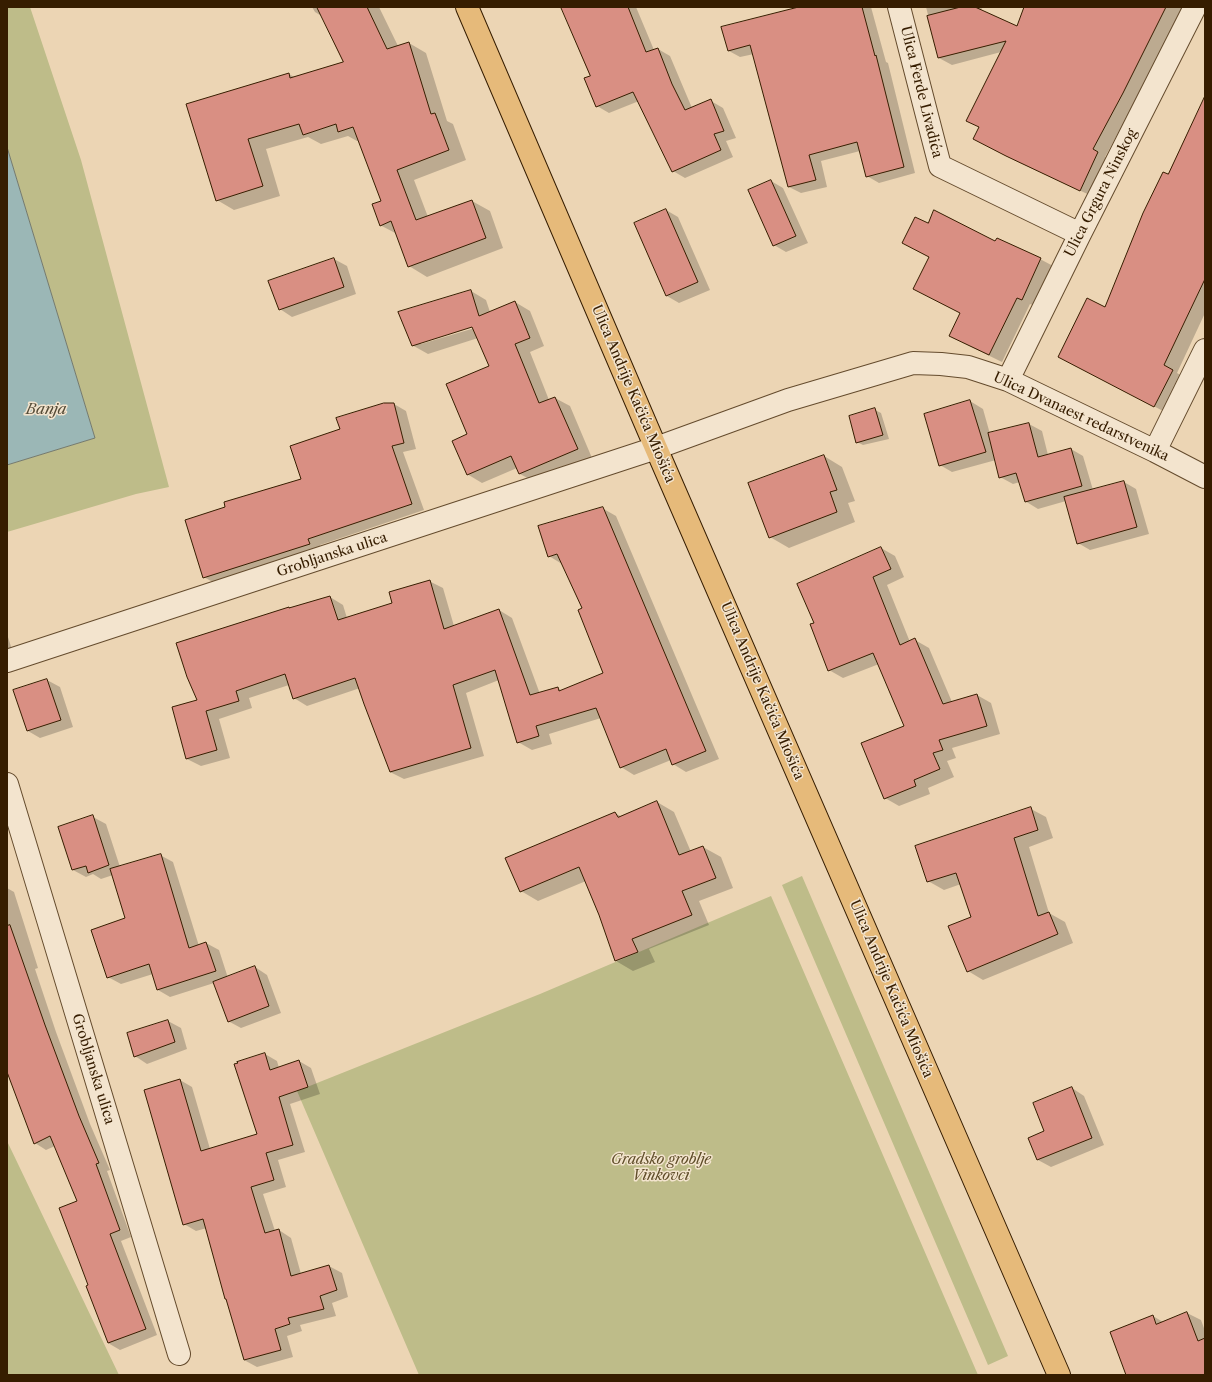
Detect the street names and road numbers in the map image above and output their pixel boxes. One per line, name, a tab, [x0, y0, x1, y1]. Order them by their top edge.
street label: Ulica Ferde Livadića	[896, 24, 946, 160]
street label: Ulica Grgura Ninskog	[1061, 126, 1141, 260]
street label: Ulica Andrije Kačića Miošića	[588, 302, 678, 486]
street label: Ulica Dvanaest redarstvenika	[991, 369, 1171, 465]
street label: Grobljanska ulica	[275, 529, 389, 581]
street label: Ulica Andrije Kačića Miošića	[717, 599, 807, 783]
street label: Ulica Andrije Kačića Miošića	[846, 897, 936, 1081]
street label: Grobljanska ulica	[68, 1012, 118, 1126]

